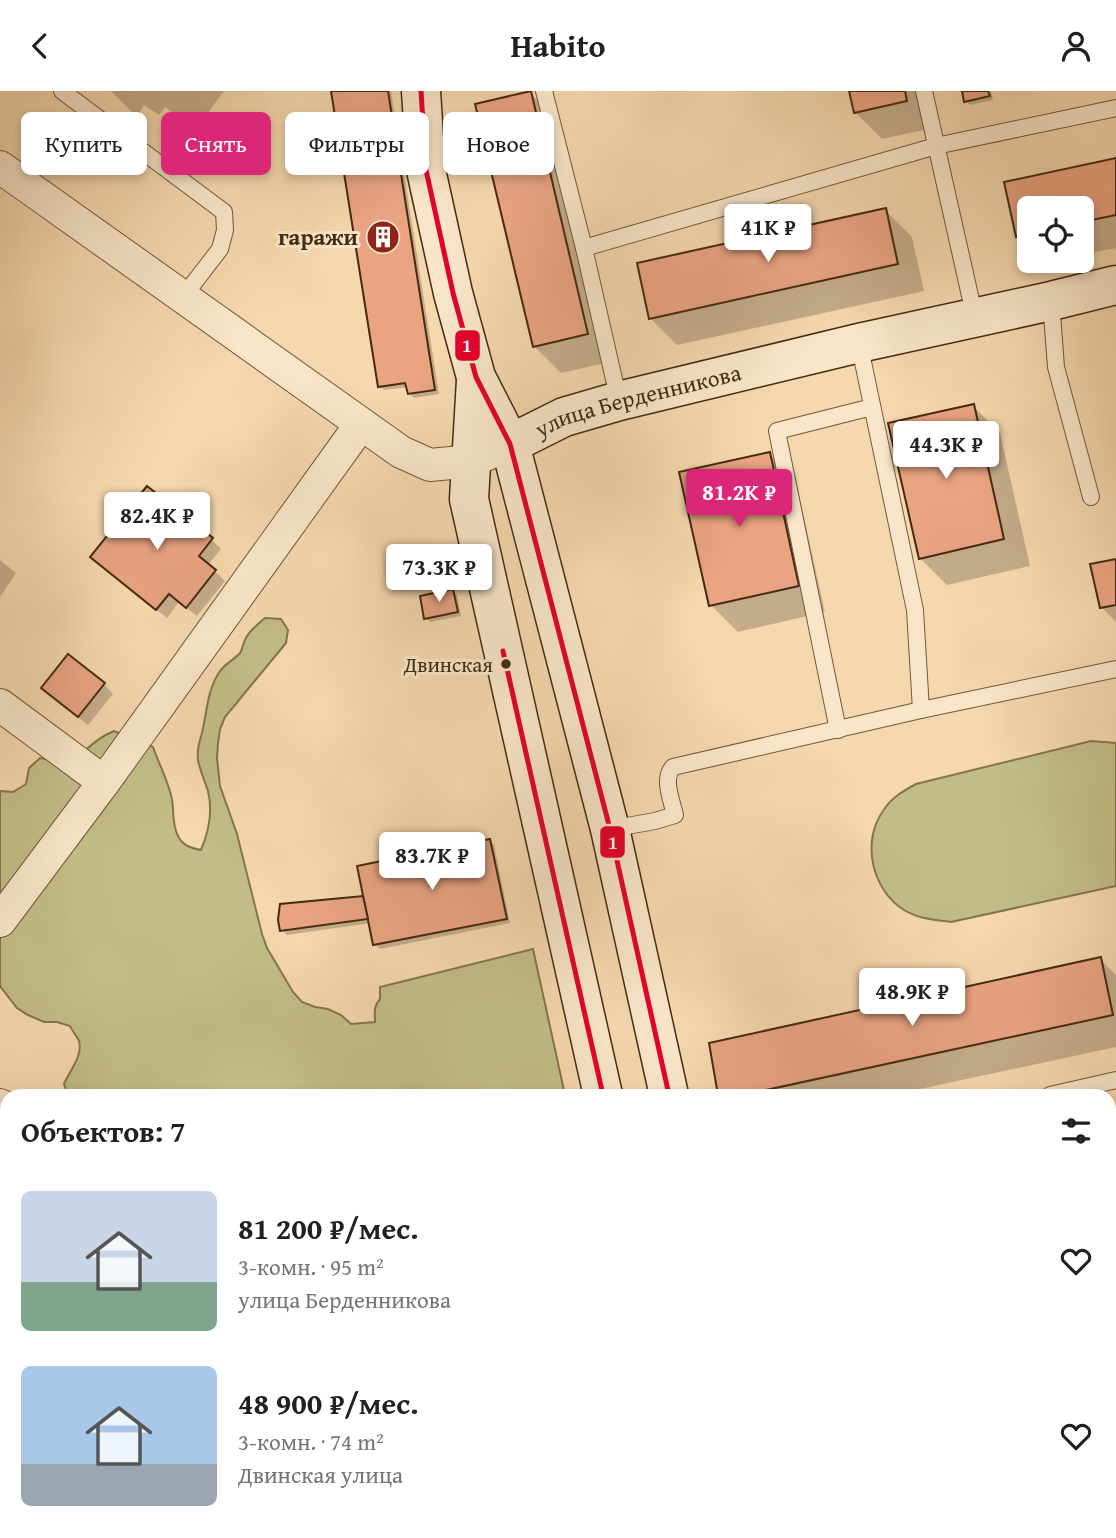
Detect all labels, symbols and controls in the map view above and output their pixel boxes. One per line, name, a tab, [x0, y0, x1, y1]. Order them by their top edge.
text: Habito	[510, 22, 606, 69]
icon: back	[21, 27, 59, 65]
icon: person	[1057, 27, 1095, 65]
chip: Купить	[21, 112, 147, 175]
chip: Снять	[161, 112, 271, 175]
chip: Фильтры	[285, 112, 429, 175]
chip: Новое	[443, 112, 554, 175]
map controls	[1017, 196, 1094, 273]
button: locate	[1017, 196, 1094, 273]
pin: 41K ₽	[719, 205, 817, 264]
text: 41K ₽	[740, 210, 796, 243]
building icon: гаражи	[364, 218, 402, 256]
place label: гаражи	[278, 220, 358, 253]
line badge: 1	[454, 329, 481, 362]
text: 1	[462, 331, 472, 359]
street label: улица Берденникова	[528, 355, 744, 446]
pin: 44.3K ₽	[881, 421, 1011, 481]
text: 44.3K ₽	[909, 427, 983, 460]
pin: 81.2K ₽	[674, 469, 804, 529]
text: 81.2K ₽	[702, 475, 776, 508]
pin: 82.4K ₽	[92, 493, 222, 552]
text: 82.4K ₽	[120, 498, 194, 531]
pin: 73.3K ₽	[374, 545, 504, 604]
text: 73.3K ₽	[402, 550, 476, 583]
place label: Двинская	[403, 649, 493, 680]
marker: Двинская	[499, 657, 513, 671]
line badge: 1	[599, 825, 626, 859]
text: 1	[608, 828, 618, 856]
pin: 83.7K ₽	[367, 833, 497, 892]
text: 83.7K ₽	[395, 838, 469, 871]
pin: 48.9K ₽	[847, 969, 977, 1028]
text: 48.9K ₽	[875, 974, 949, 1007]
text: Объектов: 7	[21, 1109, 185, 1153]
icon: filters	[1057, 1112, 1095, 1150]
text: 81 200 ₽/мес.	[238, 1206, 419, 1250]
icon: home	[77, 1219, 161, 1303]
icon: heart	[1057, 1242, 1095, 1280]
text: 3-комн. · 95 m²	[238, 1250, 384, 1283]
text: улица Берденникова	[238, 1283, 451, 1316]
text: 48 900 ₽/мес.	[238, 1381, 419, 1425]
icon: home	[77, 1394, 161, 1478]
icon: heart	[1057, 1417, 1095, 1455]
text: 3-комн. · 74 m²	[238, 1425, 384, 1458]
text: Двинская улица	[238, 1458, 403, 1491]

